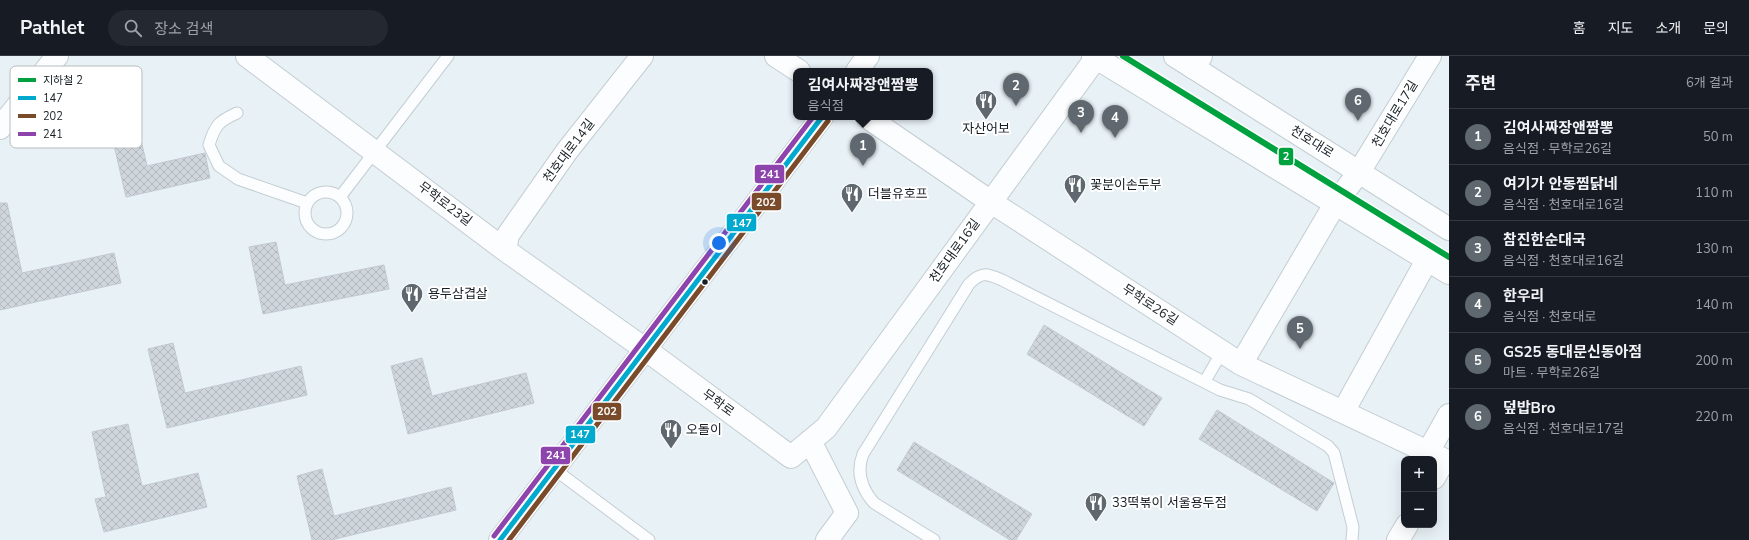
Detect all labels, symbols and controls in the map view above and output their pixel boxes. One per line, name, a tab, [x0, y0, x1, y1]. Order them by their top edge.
search box	[108, 10, 388, 46]
text: Pathlet	[20, 15, 84, 41]
icon: search	[122, 17, 144, 39]
text: 장소 검색	[154, 19, 213, 39]
text: 홈	[1573, 19, 1586, 38]
text: 지도	[1608, 19, 1633, 38]
text: 소개	[1655, 19, 1681, 38]
text: 문의	[1703, 19, 1729, 38]
legend	[10, 66, 142, 148]
popup	[793, 68, 933, 120]
text: 주변	[1465, 72, 1496, 95]
text: 지하철 2	[43, 73, 83, 88]
pin: 2	[1003, 73, 1029, 106]
text: 6개 결과	[1686, 74, 1733, 92]
text: 김여사짜장앤짬뽕	[808, 75, 918, 95]
street label: 천호대로17길	[1368, 77, 1422, 151]
restaurant icon: 자산어보	[973, 88, 999, 121]
pin: 6	[1345, 88, 1371, 121]
text: 147	[43, 91, 63, 106]
text: 음식점	[808, 97, 844, 115]
pin: 3	[1068, 100, 1094, 133]
pin: 4	[1102, 105, 1128, 138]
text: 202	[43, 109, 63, 124]
street label: 천호대로14길	[539, 115, 599, 187]
text: 김여사짜장앤짬뽕	[1503, 118, 1613, 138]
place label: 자산어보	[962, 120, 1010, 138]
street label: 천호대로	[1287, 122, 1337, 162]
text: 241	[43, 127, 63, 142]
text: 1	[1474, 128, 1482, 146]
text: 50 m	[1703, 128, 1733, 146]
pin: 1	[850, 133, 876, 166]
text: 음식점 · 무학로26길	[1503, 140, 1612, 158]
line badge: 2	[1278, 147, 1294, 166]
text: 2	[1283, 149, 1290, 164]
line badge: 241	[754, 164, 785, 184]
text: 241	[760, 167, 780, 182]
restaurant icon: 꽃분이손두부	[1062, 172, 1088, 205]
text: 여기가 안동찜닭네	[1503, 174, 1617, 194]
place label: 꽃분이손두부	[1090, 176, 1162, 194]
street label: 무학로23길	[414, 178, 476, 230]
restaurant icon: 더블유호프	[839, 181, 865, 214]
text: 2	[1474, 184, 1482, 202]
text: 110 m	[1695, 184, 1733, 202]
place label: 더블유호프	[868, 185, 928, 203]
line badge: 202	[751, 192, 782, 211]
text: 202	[756, 195, 776, 210]
text: 음식점 · 천호대로16길	[1503, 196, 1624, 214]
line badge: 147	[726, 213, 757, 232]
street label: 천호대로16길	[926, 215, 984, 287]
text: 147	[732, 216, 752, 231]
text: 참진한순대국	[1503, 230, 1586, 250]
your location	[709, 233, 729, 253]
text: 3	[1474, 240, 1482, 258]
text: 130 m	[1695, 240, 1733, 258]
text: 음식점 · 천호대로16길	[1503, 252, 1624, 270]
unlabelled marker	[700, 277, 710, 287]
street label: 무학로26길	[1118, 280, 1182, 330]
restaurant icon: 용두삼겹살	[399, 281, 425, 314]
place label: 용두삼겹살	[428, 285, 488, 303]
text: 한우리	[1503, 286, 1544, 306]
text: 4	[1474, 296, 1482, 314]
text: 140 m	[1695, 296, 1733, 314]
text: 음식점 · 천호대로	[1503, 308, 1596, 326]
pin: 5	[1287, 316, 1313, 349]
text: GS25 동대문신동아점	[1503, 342, 1642, 362]
text: 5	[1474, 352, 1482, 370]
text: 200 m	[1695, 352, 1733, 370]
text: 마트 · 무학로26길	[1503, 364, 1600, 382]
street label: 무학로	[698, 385, 738, 421]
text: 덮밥Bro	[1503, 398, 1555, 418]
line badge: 202	[592, 402, 622, 421]
text: 202	[597, 404, 617, 419]
text: 6	[1474, 408, 1482, 426]
text: 220 m	[1695, 408, 1733, 426]
restaurant icon: 오돌이	[658, 417, 684, 450]
text: 음식점 · 천호대로17길	[1503, 420, 1624, 438]
place label: 오돌이	[686, 421, 722, 439]
line badge: 147	[565, 425, 596, 444]
text: 147	[570, 427, 590, 442]
line badge: 241	[540, 446, 571, 465]
text: 241	[546, 448, 566, 463]
map controls	[1401, 456, 1437, 528]
button: +	[1401, 456, 1437, 492]
restaurant icon: 33떡볶이 서울용두점	[1083, 490, 1109, 523]
button: −	[1401, 492, 1437, 528]
place label: 33떡볶이 서울용두점	[1112, 494, 1227, 512]

